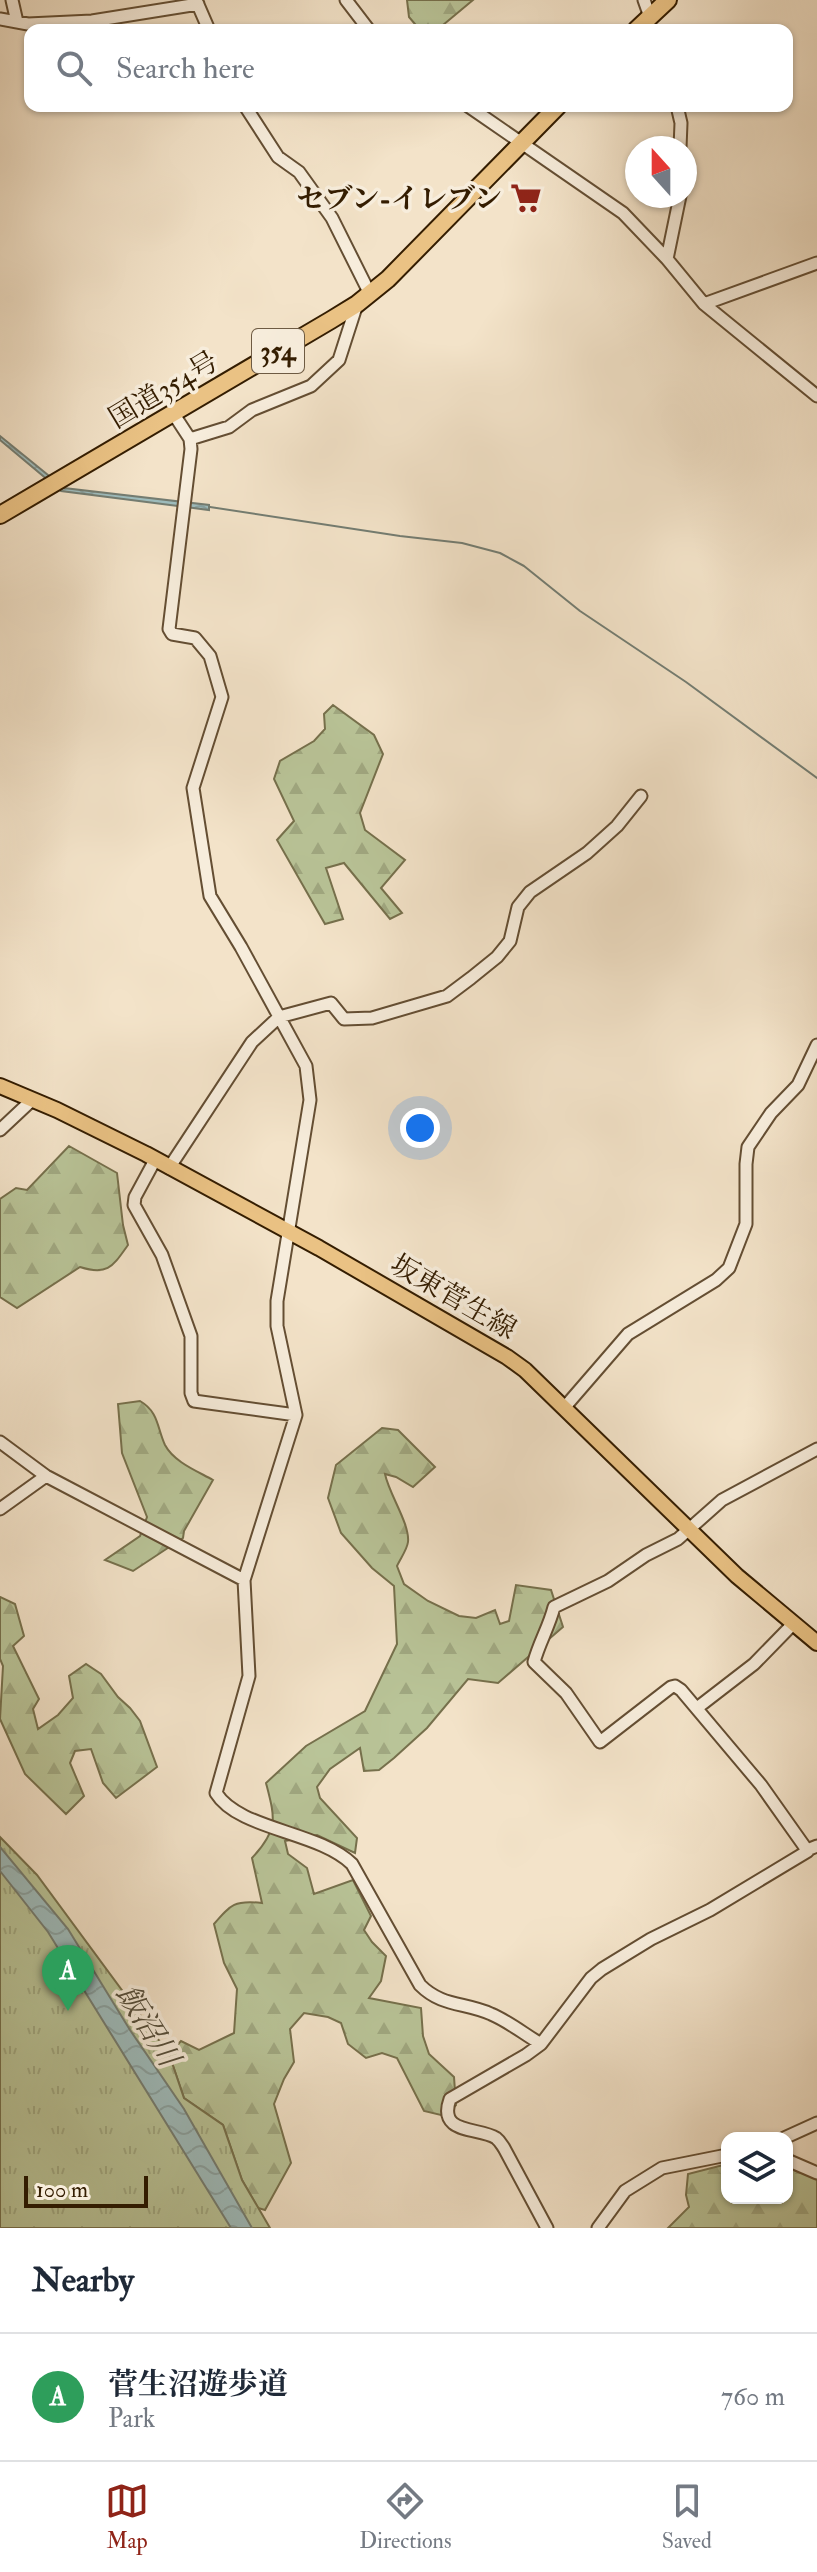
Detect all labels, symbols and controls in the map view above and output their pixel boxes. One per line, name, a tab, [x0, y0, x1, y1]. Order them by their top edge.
search box	[24, 24, 793, 112]
icon: search	[52, 46, 96, 90]
text: Search here	[116, 50, 255, 87]
north arrow	[625, 136, 697, 208]
supermarket icon: セブン-イレブン	[509, 181, 543, 215]
place label: セブン-イレブン	[296, 182, 502, 217]
road number: 354	[252, 329, 304, 373]
street label: 国道354号	[103, 344, 225, 437]
your location	[400, 1108, 440, 1148]
street label: 坂東菅生線	[384, 1247, 523, 1347]
pin: A	[42, 1945, 94, 2011]
water label: 飯沼川	[108, 1977, 189, 2076]
map controls	[721, 2132, 793, 2204]
button: layers	[721, 2132, 793, 2204]
scale bar	[24, 2172, 148, 2208]
text: 100 m	[36, 2176, 88, 2204]
text: Nearby	[32, 2259, 134, 2302]
text: 菅生沼遊歩道	[108, 2366, 288, 2403]
text: A	[50, 2381, 66, 2413]
text: 760 m	[721, 2381, 785, 2413]
text: Park	[108, 2403, 155, 2435]
tab: Map	[105, 2479, 149, 2555]
tab: Directions	[359, 2479, 452, 2555]
tab: Saved	[662, 2479, 712, 2555]

